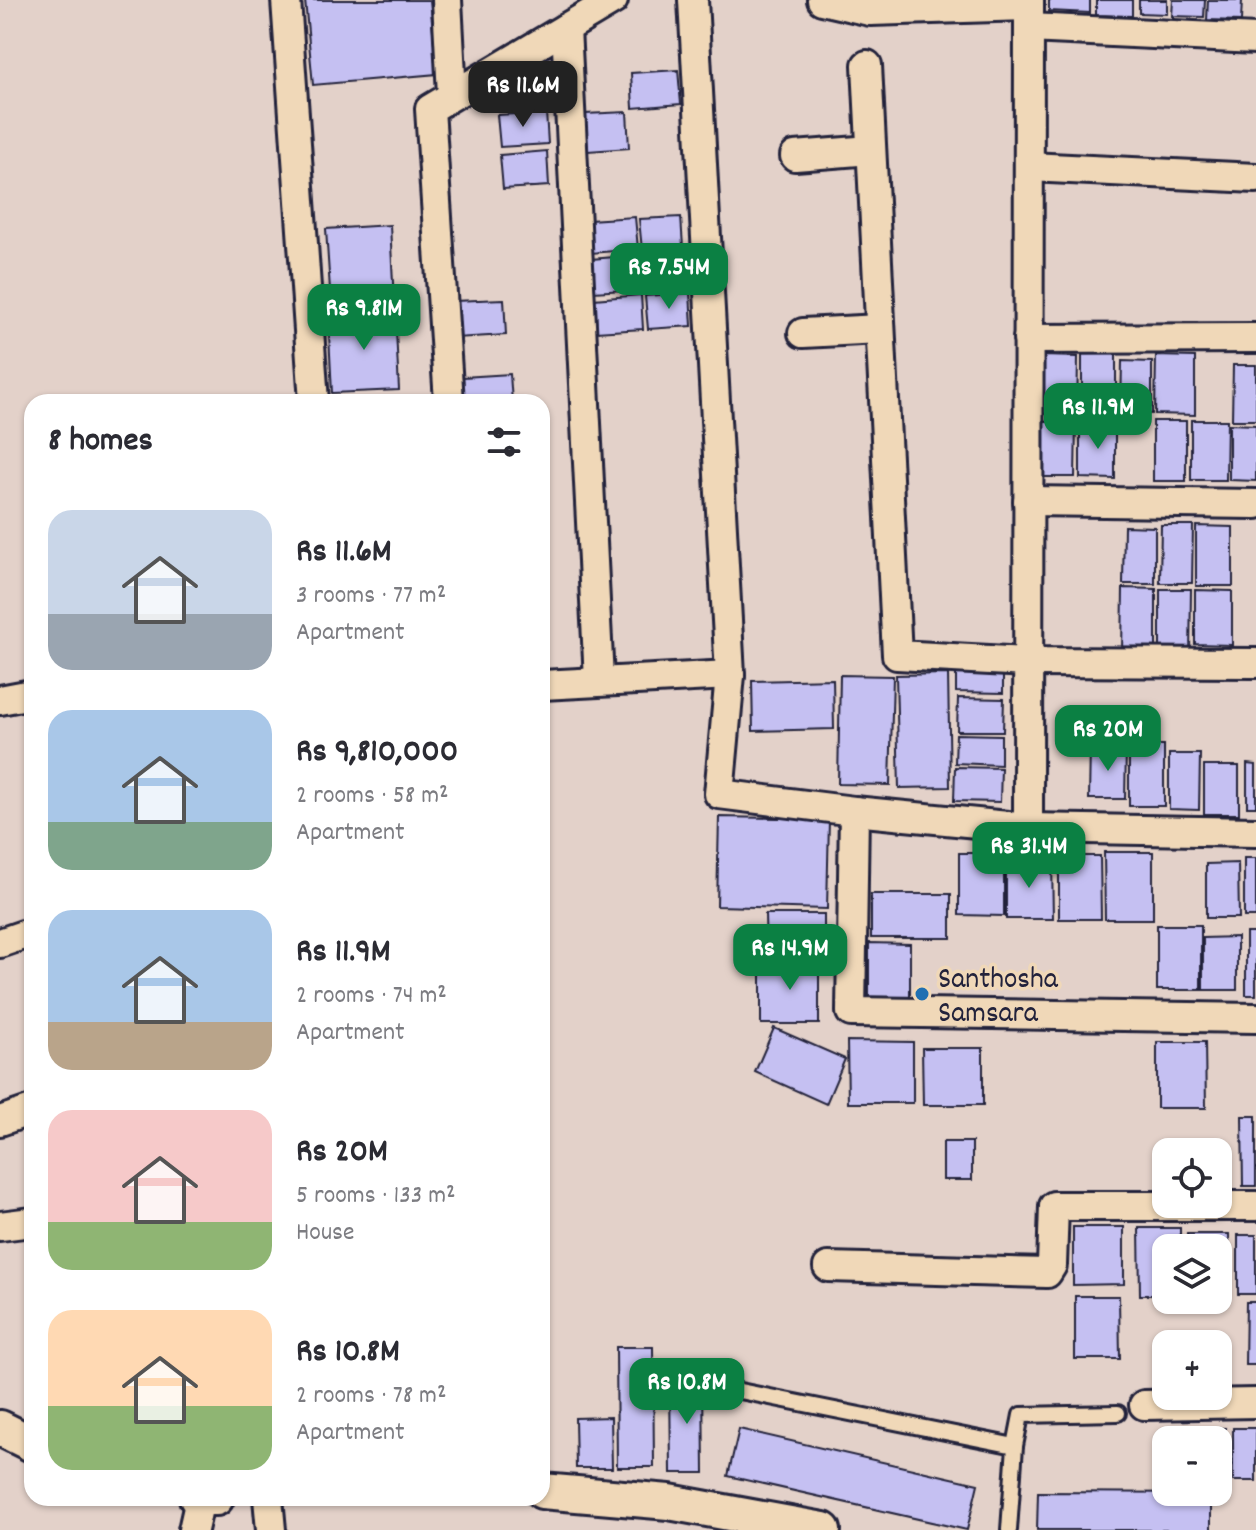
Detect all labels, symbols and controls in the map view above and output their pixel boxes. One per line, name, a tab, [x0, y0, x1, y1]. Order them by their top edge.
pin: Rs 11.6M	[440, 61, 606, 129]
text: Rs 11.6M	[486, 68, 560, 105]
pin: Rs 7.54M	[586, 243, 752, 311]
text: Rs 7.54M	[628, 250, 710, 287]
pin: Rs 9.81M	[281, 284, 447, 352]
text: Rs 9.81M	[325, 291, 403, 328]
pin: Rs 11.9M	[1015, 383, 1181, 451]
text: Rs 11.9M	[1062, 390, 1134, 427]
text: 8 homes	[48, 418, 153, 467]
icon: filters	[482, 420, 526, 464]
text: Rs 11.6M	[296, 529, 392, 578]
icon: home	[112, 542, 208, 638]
text: 3 rooms · 77 m²	[296, 578, 446, 615]
text: Apartment	[296, 615, 405, 652]
pin: Rs 20M	[1043, 705, 1173, 773]
text: Rs 20M	[1073, 712, 1143, 749]
text: Rs 9,810,000	[296, 729, 458, 778]
icon: home	[112, 742, 208, 838]
text: 2 rooms · 58 m²	[296, 778, 449, 815]
text: Apartment	[296, 815, 405, 852]
pin: Rs 31.4M	[946, 822, 1112, 890]
text: Rs 31.4M	[990, 829, 1068, 866]
pin: Rs 14.9M	[707, 924, 873, 992]
text: Rs 11.9M	[296, 929, 391, 978]
text: Rs 14.9M	[751, 931, 829, 968]
icon: home	[112, 942, 208, 1038]
place label: Santhosha Samsara	[938, 960, 1059, 1037]
text: 2 rooms · 74 m²	[296, 978, 447, 1015]
marker: Santhosha Samsara	[913, 985, 931, 1003]
text: Apartment	[296, 1015, 405, 1052]
text: Rs 20M	[296, 1129, 388, 1178]
map controls	[1152, 1138, 1232, 1506]
button: locate	[1152, 1138, 1232, 1218]
icon: home	[112, 1142, 208, 1238]
text: 5 rooms · 133 m²	[296, 1178, 456, 1215]
text: House	[296, 1215, 354, 1252]
button: layers	[1152, 1234, 1232, 1314]
text: Rs 10.8M	[296, 1329, 400, 1378]
button: +	[1152, 1330, 1232, 1410]
icon: home	[112, 1342, 208, 1438]
pin: Rs 10.8M	[604, 1358, 770, 1426]
text: Rs 10.8M	[647, 1365, 727, 1402]
text: 2 rooms · 78 m²	[296, 1378, 446, 1415]
text: Apartment	[296, 1415, 405, 1452]
button: −	[1152, 1426, 1232, 1506]

